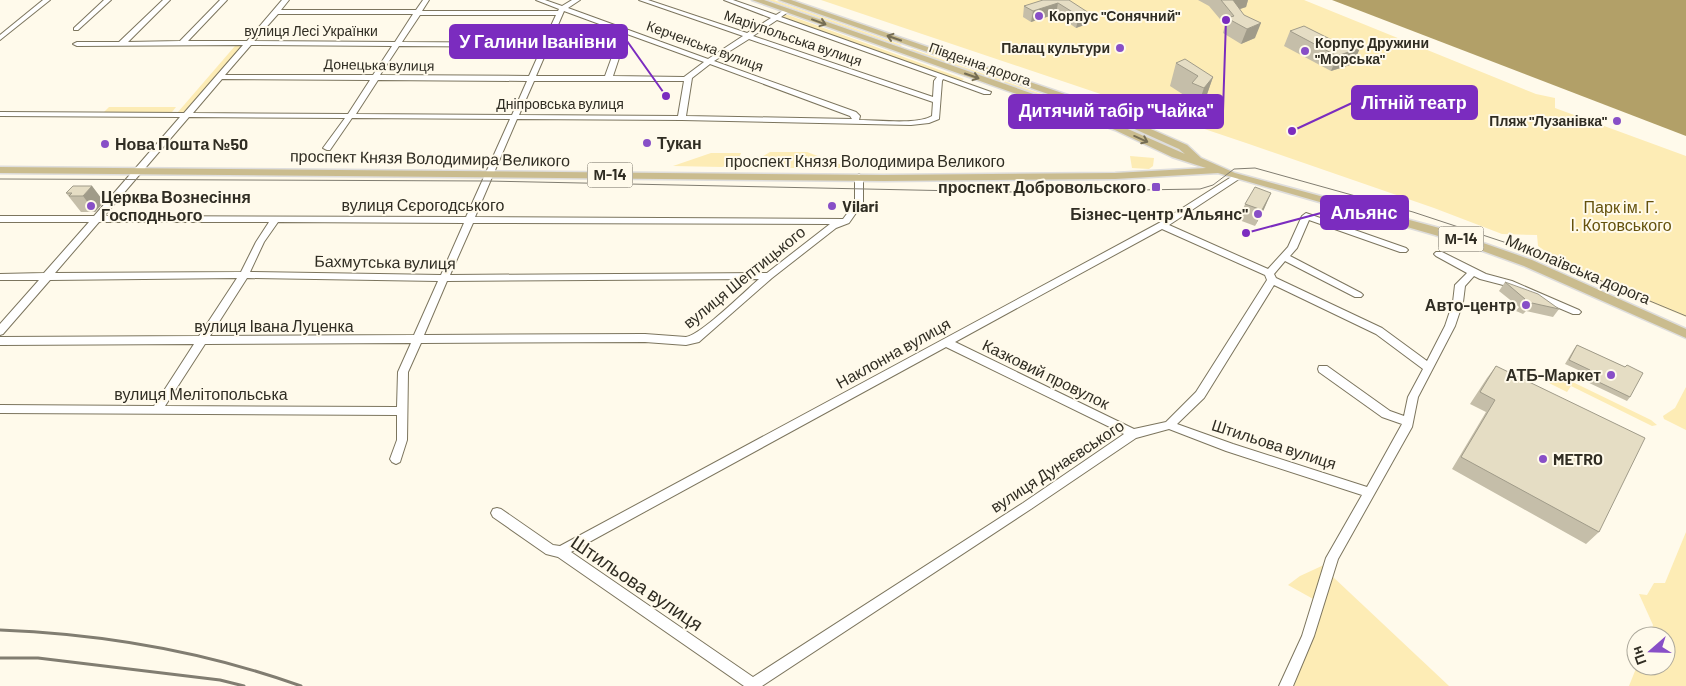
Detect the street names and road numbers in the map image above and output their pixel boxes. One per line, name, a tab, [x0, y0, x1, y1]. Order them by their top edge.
street label: Маріупольська вулиця	[722, 6, 864, 69]
street label: Керченська вулиця	[644, 17, 766, 75]
street label: вулиця Лесі Українки	[244, 22, 378, 39]
street label: Південна дорога	[927, 38, 1034, 89]
street label: Донецька вулиця	[324, 55, 434, 74]
street label: Дніпровська вулиця	[496, 95, 624, 112]
street label: проспект Князя Володимира Великого	[290, 146, 570, 169]
street label: проспект Князя Володимира Великого	[725, 151, 1005, 170]
road number: М-14	[588, 162, 632, 188]
street label: вулиця Сєрогодського	[342, 195, 504, 214]
street label: вулиця Шептицького	[679, 221, 809, 332]
road number: М-14	[1438, 226, 1484, 252]
street label: Миколаївська дорога	[1503, 229, 1653, 308]
street label: Бахмутська вулиця	[314, 251, 456, 272]
street label: Наклонна вулиця	[832, 313, 953, 392]
street label: вулиця Івана Луценка	[194, 316, 354, 335]
street label: Казковий провулок	[980, 335, 1114, 413]
street label: вулиця Мелітопольська	[114, 384, 288, 403]
street label: Штильова вулиця	[1209, 414, 1339, 473]
street label: вулиця Дунаєвського	[986, 415, 1127, 516]
street label: Штильова вулиця	[567, 530, 708, 635]

